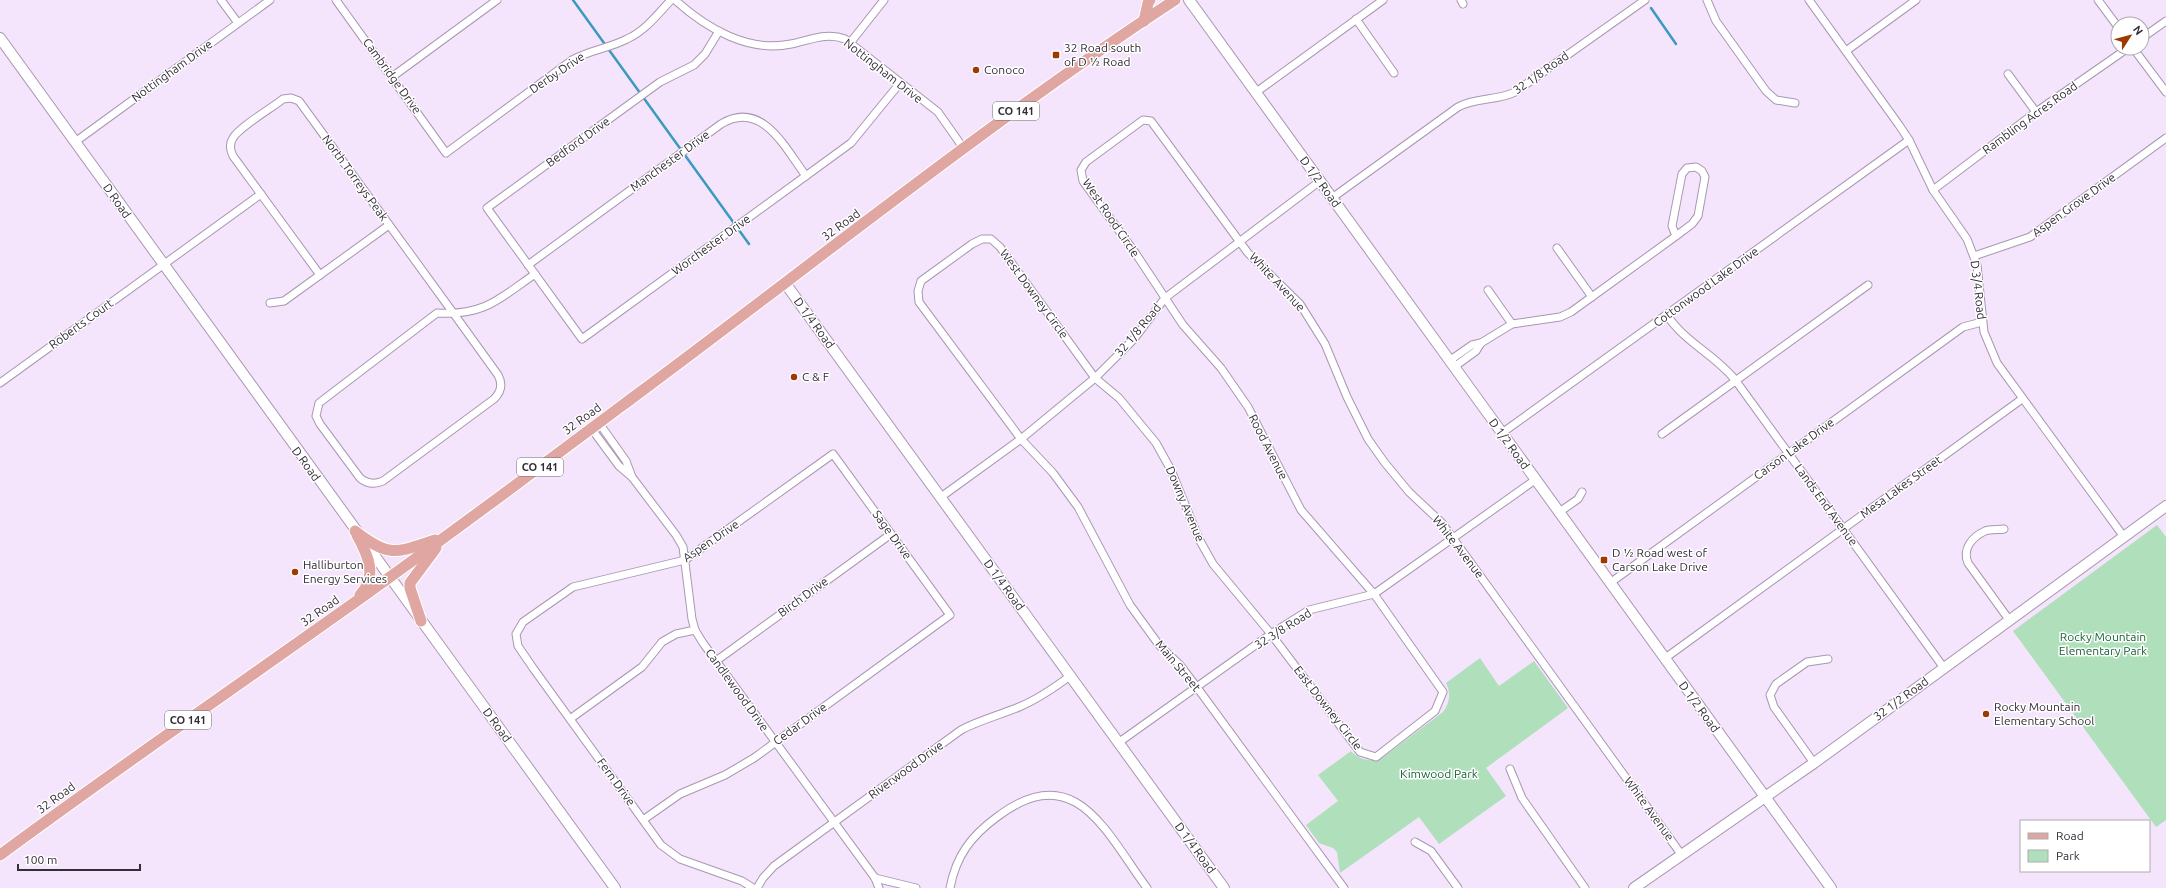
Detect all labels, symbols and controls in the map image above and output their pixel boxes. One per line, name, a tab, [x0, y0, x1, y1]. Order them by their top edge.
north arrow	[2110, 16, 2150, 56]
text: N	[2131, 23, 2145, 37]
street label: Cambridge Drive	[361, 35, 424, 116]
street label: Nottingham Drive	[841, 36, 925, 105]
street label: Nottingham Drive	[129, 37, 214, 104]
place label: 32 Road south of D ½ Road	[1064, 41, 1141, 68]
street label: Derby Drive	[527, 49, 587, 96]
street label: 32 1/8 Road	[1511, 49, 1571, 96]
marker: 32 Road south of D ½ Road	[1051, 50, 1061, 60]
place label: Conoco	[984, 63, 1025, 76]
marker: Conoco	[971, 65, 981, 75]
street label: Rambling Acres Road	[1980, 79, 2080, 156]
road number: CO 141	[993, 102, 1039, 120]
street label: Bedford Drive	[543, 114, 612, 169]
street label: Manchester Drive	[628, 128, 712, 194]
street label: North Torreys Peak	[320, 132, 391, 223]
street label: D 1/2 Road	[1298, 154, 1343, 210]
street label: Aspen Grove Drive	[2030, 170, 2118, 239]
street label: West Rood Circle	[1080, 176, 1142, 259]
street label: D Road	[101, 181, 134, 220]
street label: 32 Road	[819, 206, 862, 243]
street label: Worchester Drive	[669, 212, 752, 277]
street label: Cottonwood Lake Drive	[1651, 244, 1761, 329]
street label: West Downey Circle	[998, 247, 1071, 341]
street label: White Avenue	[1247, 250, 1308, 314]
street label: D 3/4 Road	[1968, 260, 1989, 320]
street label: D 1/4 Road	[792, 295, 837, 351]
street label: Roberts Court	[46, 296, 115, 351]
street label: 32 1/8 Road	[1112, 301, 1163, 359]
place label: C & F	[802, 370, 829, 383]
marker: C & F	[789, 372, 799, 382]
street label: 32 Road	[560, 400, 603, 437]
street label: Rood Avenue	[1246, 412, 1291, 482]
street label: Carson Lake Drive	[1751, 415, 1836, 482]
street label: D 1/2 Road	[1487, 416, 1532, 472]
street label: D Road	[290, 444, 323, 483]
street label: Mesa Lakes Street	[1857, 453, 1944, 520]
road number: CO 141	[517, 458, 563, 476]
street label: Lands End Avenue	[1792, 461, 1860, 548]
street label: Downy Avenue	[1164, 464, 1207, 543]
street label: Sage Drive	[870, 508, 914, 562]
street label: White Avenue	[1430, 513, 1487, 580]
street label: Aspen Drive	[680, 517, 741, 564]
place label: D ½ Road west of Carson Lake Drive	[1612, 546, 1708, 573]
marker: D ½ Road west of Carson Lake Drive	[1599, 555, 1609, 565]
street label: D 1/4 Road	[982, 557, 1027, 613]
place label: Halliburton Energy Services	[303, 558, 387, 585]
marker: Halliburton Energy Services	[290, 567, 300, 577]
street label: Birch Drive	[775, 574, 830, 619]
street label: 32 Road	[298, 593, 341, 629]
street label: 32 3/8 Road	[1252, 606, 1314, 651]
park label: Rocky Mountain Elementary Park	[2059, 630, 2147, 657]
street label: Main Street	[1153, 638, 1204, 694]
street label: Candlewood Drive	[703, 646, 772, 733]
street label: East Downey Circle	[1292, 663, 1365, 752]
street label: 32 1/2 Road	[1871, 674, 1931, 723]
street label: D 1/2 Road	[1677, 679, 1722, 735]
street label: Cedar Drive	[770, 700, 829, 747]
place label: Rocky Mountain Elementary School	[1994, 700, 2094, 727]
street label: D Road	[481, 705, 514, 744]
marker: Rocky Mountain Elementary School	[1981, 709, 1991, 719]
road number: CO 141	[165, 711, 211, 729]
street label: Riverwood Drive	[866, 738, 946, 801]
street label: Fern Drive	[595, 755, 638, 808]
park label: Kimwood Park	[1400, 767, 1478, 780]
street label: White Avenue	[1622, 774, 1677, 843]
street label: 32 Road	[34, 779, 77, 816]
street label: D 1/4 Road	[1173, 820, 1218, 876]
legend	[2020, 820, 2150, 872]
text: Road	[2056, 829, 2084, 842]
scale bar	[18, 846, 140, 872]
text: Park	[2056, 849, 2080, 862]
text: 100 m	[24, 853, 57, 866]

